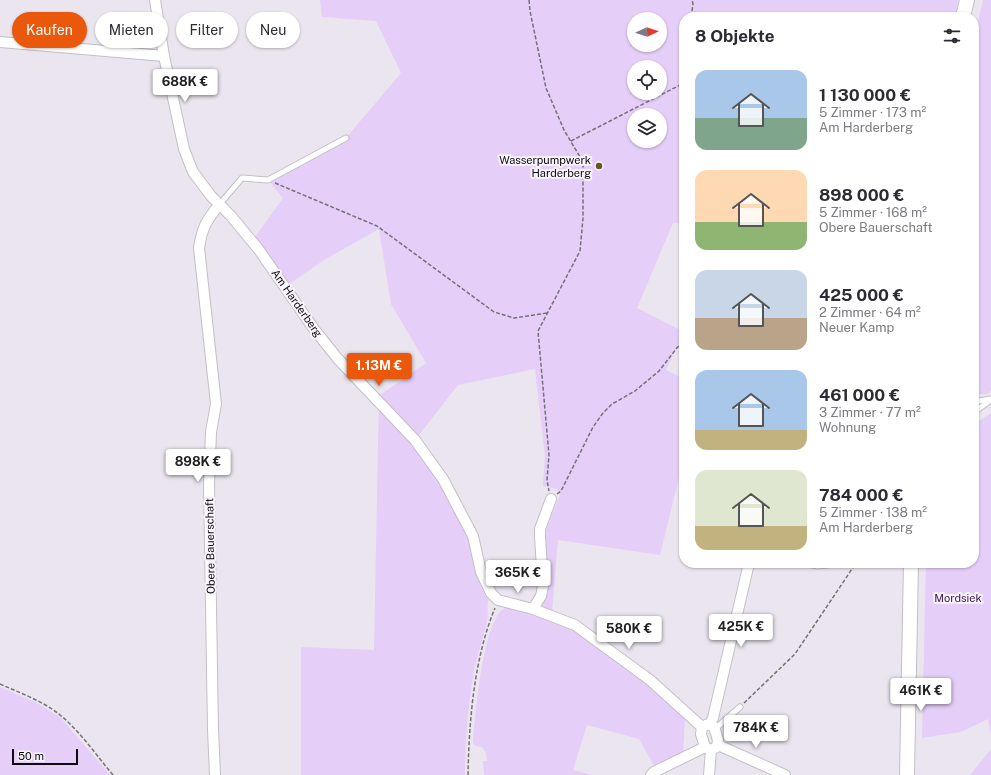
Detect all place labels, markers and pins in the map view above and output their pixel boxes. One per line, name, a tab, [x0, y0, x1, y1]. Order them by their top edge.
pin: 688K €	[152, 69, 218, 103]
place label: Wasserpumpwerk Harderberg	[499, 154, 591, 179]
marker: Wasserpumpwerk Harderberg	[594, 161, 604, 171]
pin: 1.13M €	[342, 353, 416, 387]
pin: 898K €	[165, 449, 231, 483]
pin: 365K €	[485, 560, 551, 594]
pin: 425K €	[708, 614, 774, 648]
pin: 580K €	[596, 616, 662, 650]
pin: 461K €	[888, 678, 954, 712]
pin: 784K €	[723, 715, 789, 749]

